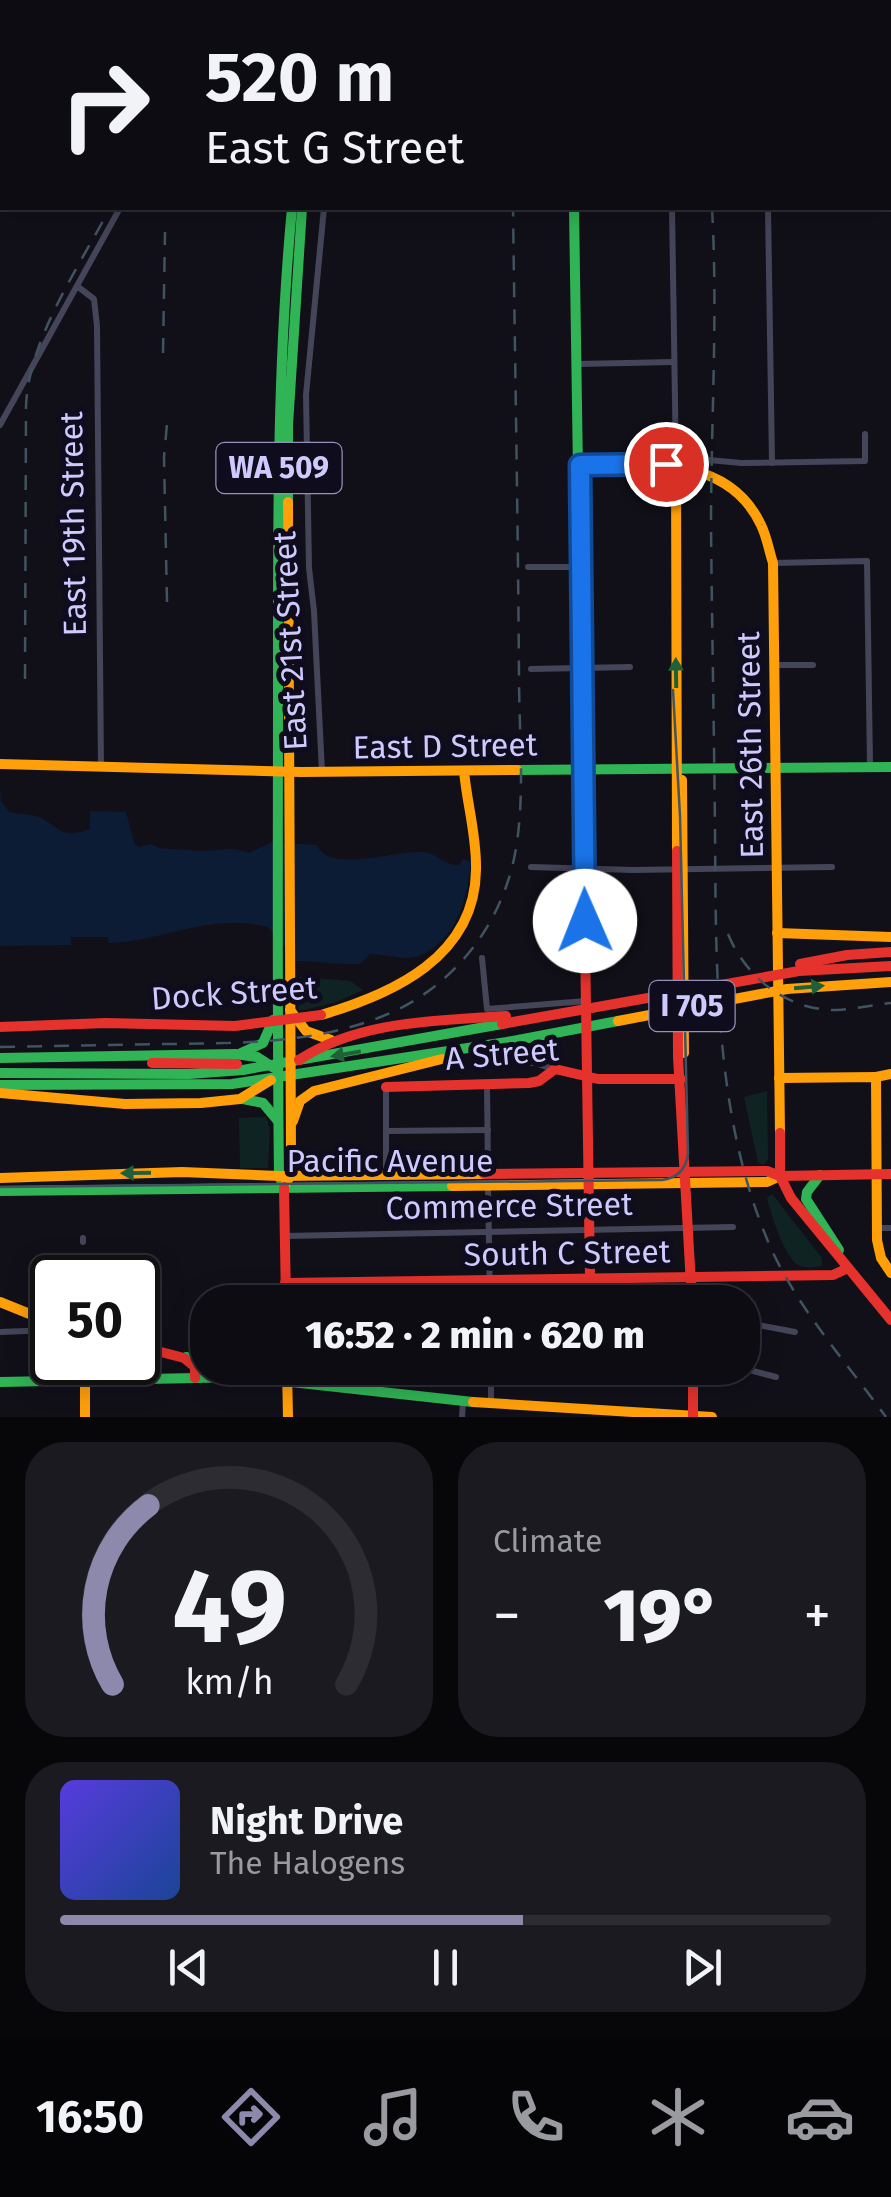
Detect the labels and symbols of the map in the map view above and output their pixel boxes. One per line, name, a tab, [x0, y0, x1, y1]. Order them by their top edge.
street label: East 19th Street	[52, 411, 94, 637]
pin	[624, 422, 709, 507]
road number: WA 509	[216, 443, 342, 493]
street label: East 21st Street	[265, 530, 315, 752]
street label: East 26th Street	[729, 631, 771, 859]
one-way arrow	[668, 656, 684, 688]
street label: East D Street	[352, 725, 538, 767]
position arrow	[533, 869, 637, 973]
street label: Dock Street	[150, 968, 319, 1018]
one-way arrow	[794, 978, 826, 994]
road number: I 705	[650, 981, 734, 1031]
street label: A Street	[444, 1030, 561, 1078]
one-way arrow	[330, 1047, 361, 1062]
street label: Pacific Avenue	[287, 1142, 493, 1180]
one-way arrow	[119, 1165, 151, 1181]
street label: Commerce Street	[385, 1185, 633, 1227]
street label: South C Street	[463, 1232, 671, 1274]
speed limit sign: 50	[30, 1255, 160, 1385]

